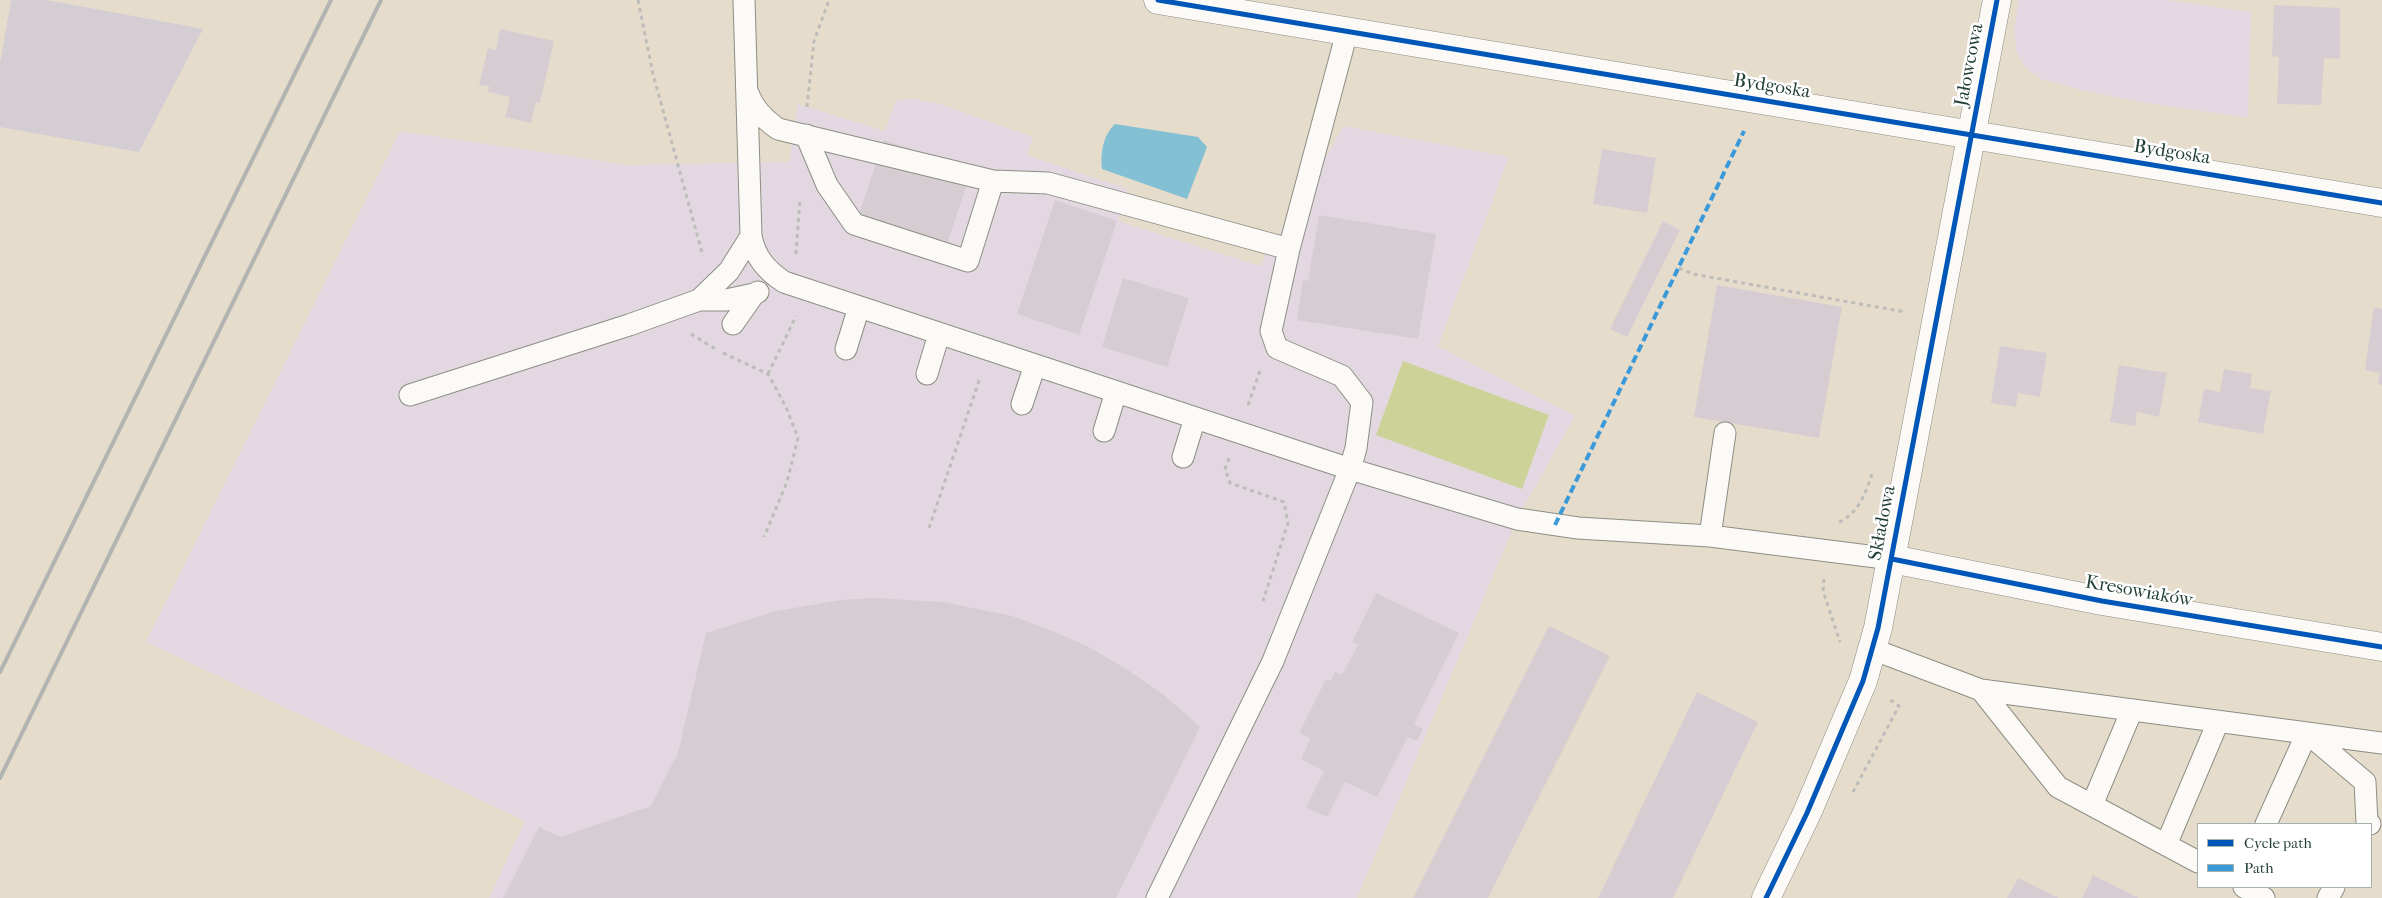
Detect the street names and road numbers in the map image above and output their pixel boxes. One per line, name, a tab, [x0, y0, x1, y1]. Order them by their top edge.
street label: Jałowcowa	[1951, 22, 1989, 108]
street label: Bydgoska	[1732, 70, 1812, 104]
street label: Bydgoska	[2132, 136, 2212, 170]
street label: Składowa	[1865, 484, 1901, 562]
street label: Kresowiaków	[2083, 571, 2195, 613]

